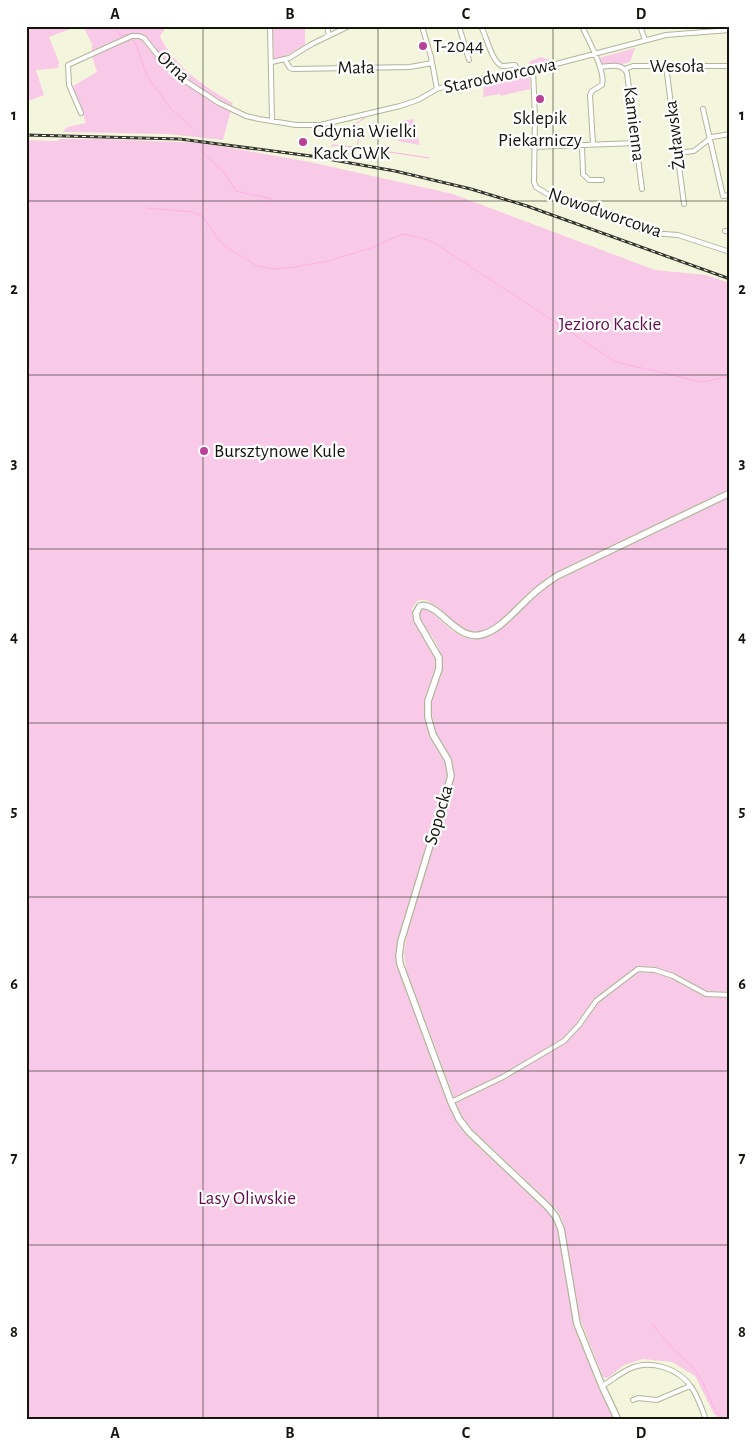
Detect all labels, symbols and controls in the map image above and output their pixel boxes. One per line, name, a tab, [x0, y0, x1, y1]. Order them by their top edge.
text: A	[110, 6, 120, 22]
text: B	[285, 6, 295, 22]
text: C	[462, 6, 471, 22]
text: D	[636, 6, 647, 22]
place label: T-2044	[433, 37, 484, 56]
marker: T-2044	[417, 40, 429, 52]
street label: Orna	[153, 48, 193, 87]
street label: Starodworcowa	[442, 55, 558, 97]
street label: Wesoła	[650, 57, 705, 76]
street label: Mała	[337, 58, 375, 78]
street label: Kamienna	[620, 85, 648, 163]
marker: Sklepik Piekarniczy	[534, 93, 546, 105]
street label: Żuławska	[660, 99, 689, 171]
text: 1	[11, 107, 17, 123]
text: 1	[739, 107, 745, 123]
place label: Sklepik Piekarniczy	[498, 109, 582, 150]
place label: Gdynia Wielki Kack GWK	[313, 122, 417, 163]
marker: Gdynia Wielki Kack GWK	[297, 136, 309, 148]
street label: Nowodworcowa	[546, 185, 664, 241]
text: 2	[10, 281, 18, 297]
text: 2	[738, 281, 746, 297]
park label: Jezioro Kackie	[559, 315, 661, 334]
place label: Bursztynowe Kule	[214, 442, 345, 461]
marker: Bursztynowe Kule	[198, 445, 210, 457]
text: 3	[11, 455, 18, 471]
text: 3	[739, 455, 746, 471]
text: 4	[10, 629, 18, 645]
text: 4	[738, 629, 746, 645]
street label: Sopocka	[421, 783, 457, 847]
text: 5	[11, 803, 18, 819]
text: 5	[739, 803, 746, 819]
text: 6	[10, 976, 18, 992]
text: 6	[738, 976, 746, 992]
text: 7	[11, 1150, 18, 1166]
text: 7	[739, 1150, 746, 1166]
park label: Lasy Oliwskie	[198, 1189, 296, 1208]
text: 8	[10, 1324, 18, 1340]
text: 8	[738, 1324, 746, 1340]
text: A	[110, 1425, 120, 1441]
text: B	[285, 1425, 295, 1441]
text: C	[462, 1425, 471, 1441]
text: D	[636, 1425, 647, 1441]

